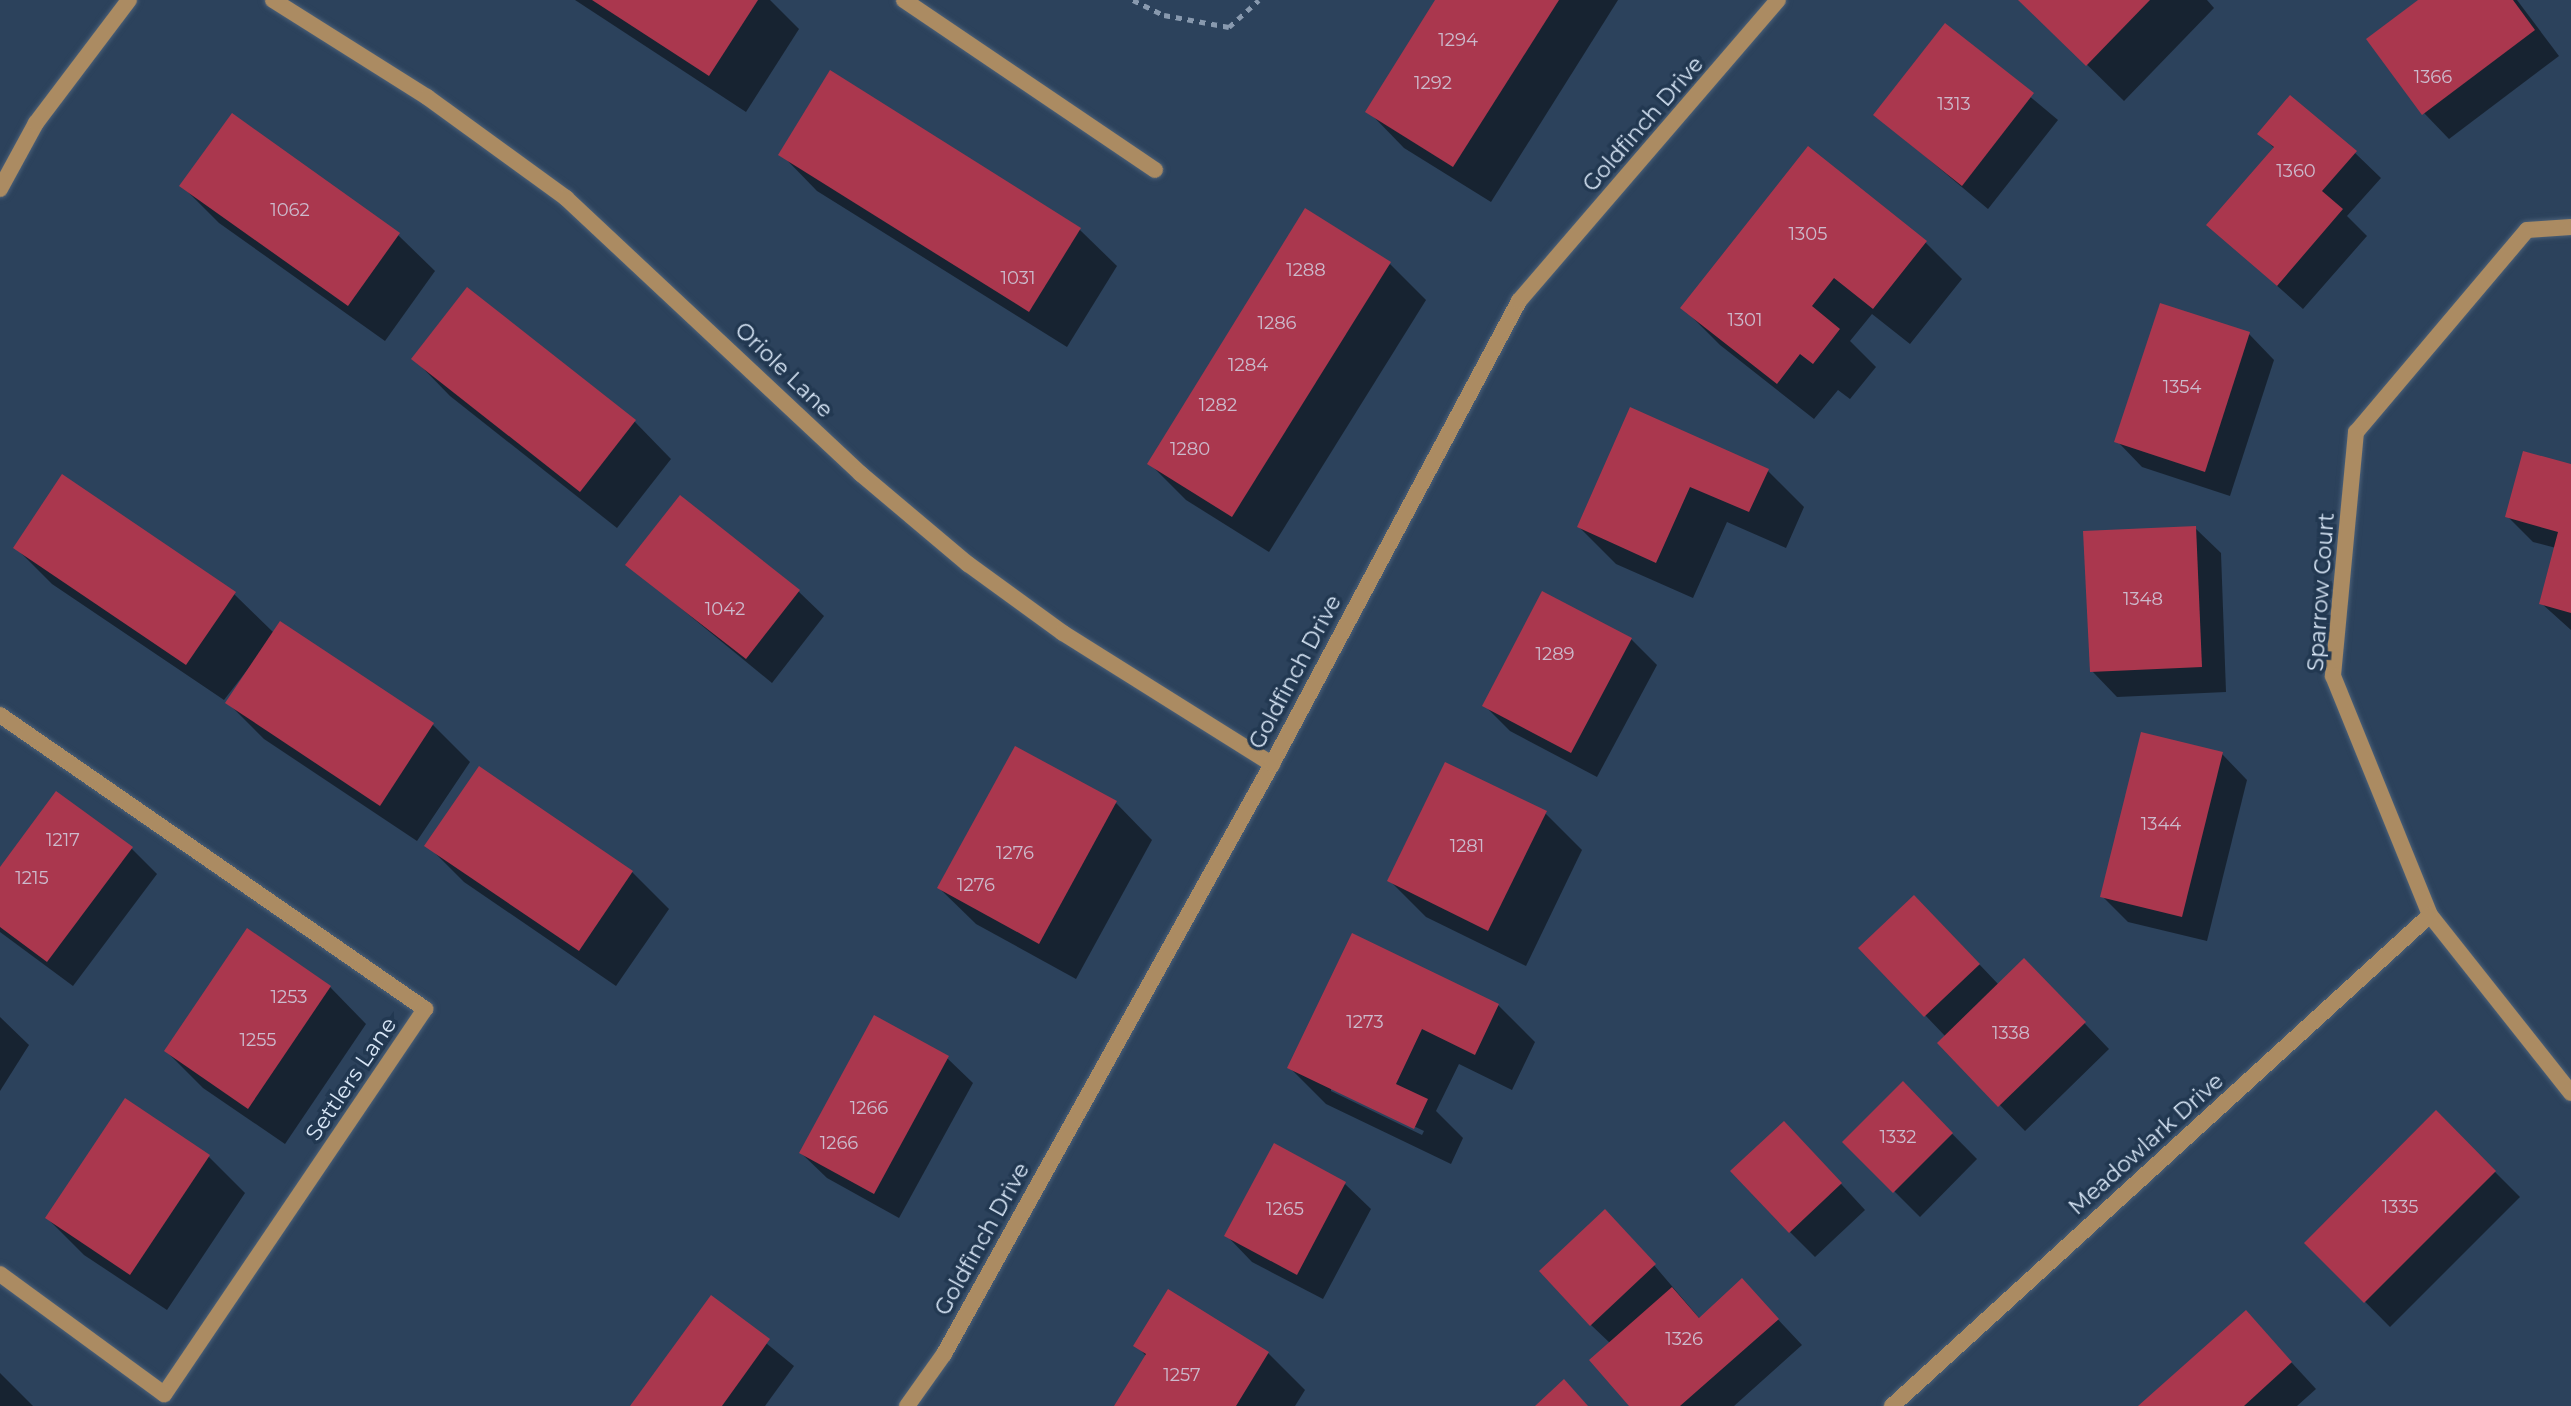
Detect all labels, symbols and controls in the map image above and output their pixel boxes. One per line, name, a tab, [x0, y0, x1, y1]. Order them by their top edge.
house number: 1294	[1438, 29, 1478, 51]
street label: Goldfinch Drive	[1577, 51, 1709, 197]
house number: 1366	[2414, 66, 2452, 88]
house number: 1292	[1414, 72, 1452, 94]
house number: 1313	[1937, 93, 1971, 115]
house number: 1360	[2276, 160, 2316, 182]
house number: 1062	[270, 199, 310, 221]
house number: 1305	[1789, 223, 1827, 245]
house number: 1288	[1286, 259, 1326, 281]
house number: 1031	[1001, 267, 1035, 289]
house number: 1301	[1727, 309, 1763, 331]
house number: 1286	[1257, 312, 1297, 334]
street label: Oriole Lane	[730, 317, 838, 423]
house number: 1284	[1228, 354, 1268, 376]
house number: 1354	[2163, 376, 2201, 398]
house number: 1282	[1199, 394, 1237, 416]
house number: 1280	[1170, 438, 1210, 460]
street label: Sparrow Court	[2302, 512, 2340, 672]
house number: 1348	[2123, 588, 2163, 610]
street label: Goldfinch Drive	[1243, 591, 1347, 753]
house number: 1042	[705, 598, 745, 620]
house number: 1289	[1535, 643, 1575, 665]
house number: 1344	[2141, 813, 2181, 835]
house number: 1217	[46, 829, 80, 851]
house number: 1281	[1450, 835, 1484, 857]
house number: 1276	[996, 842, 1034, 864]
house number: 1215	[15, 867, 49, 889]
house number: 1276	[957, 874, 995, 896]
house number: 1253	[271, 986, 307, 1008]
house number: 1273	[1346, 1011, 1384, 1033]
street label: Settlers Lane	[300, 1012, 402, 1146]
house number: 1338	[1992, 1022, 2030, 1044]
house number: 1255	[239, 1029, 277, 1051]
street label: Meadowlark Drive	[2063, 1068, 2229, 1220]
house number: 1266	[850, 1097, 888, 1119]
house number: 1332	[1880, 1126, 1916, 1148]
house number: 1266	[820, 1132, 858, 1154]
street label: Goldfinch Drive	[929, 1158, 1035, 1320]
house number: 1335	[2382, 1196, 2418, 1218]
house number: 1265	[1266, 1198, 1304, 1220]
house number: 1326	[1665, 1328, 1703, 1350]
house number: 1257	[1163, 1364, 1201, 1386]

